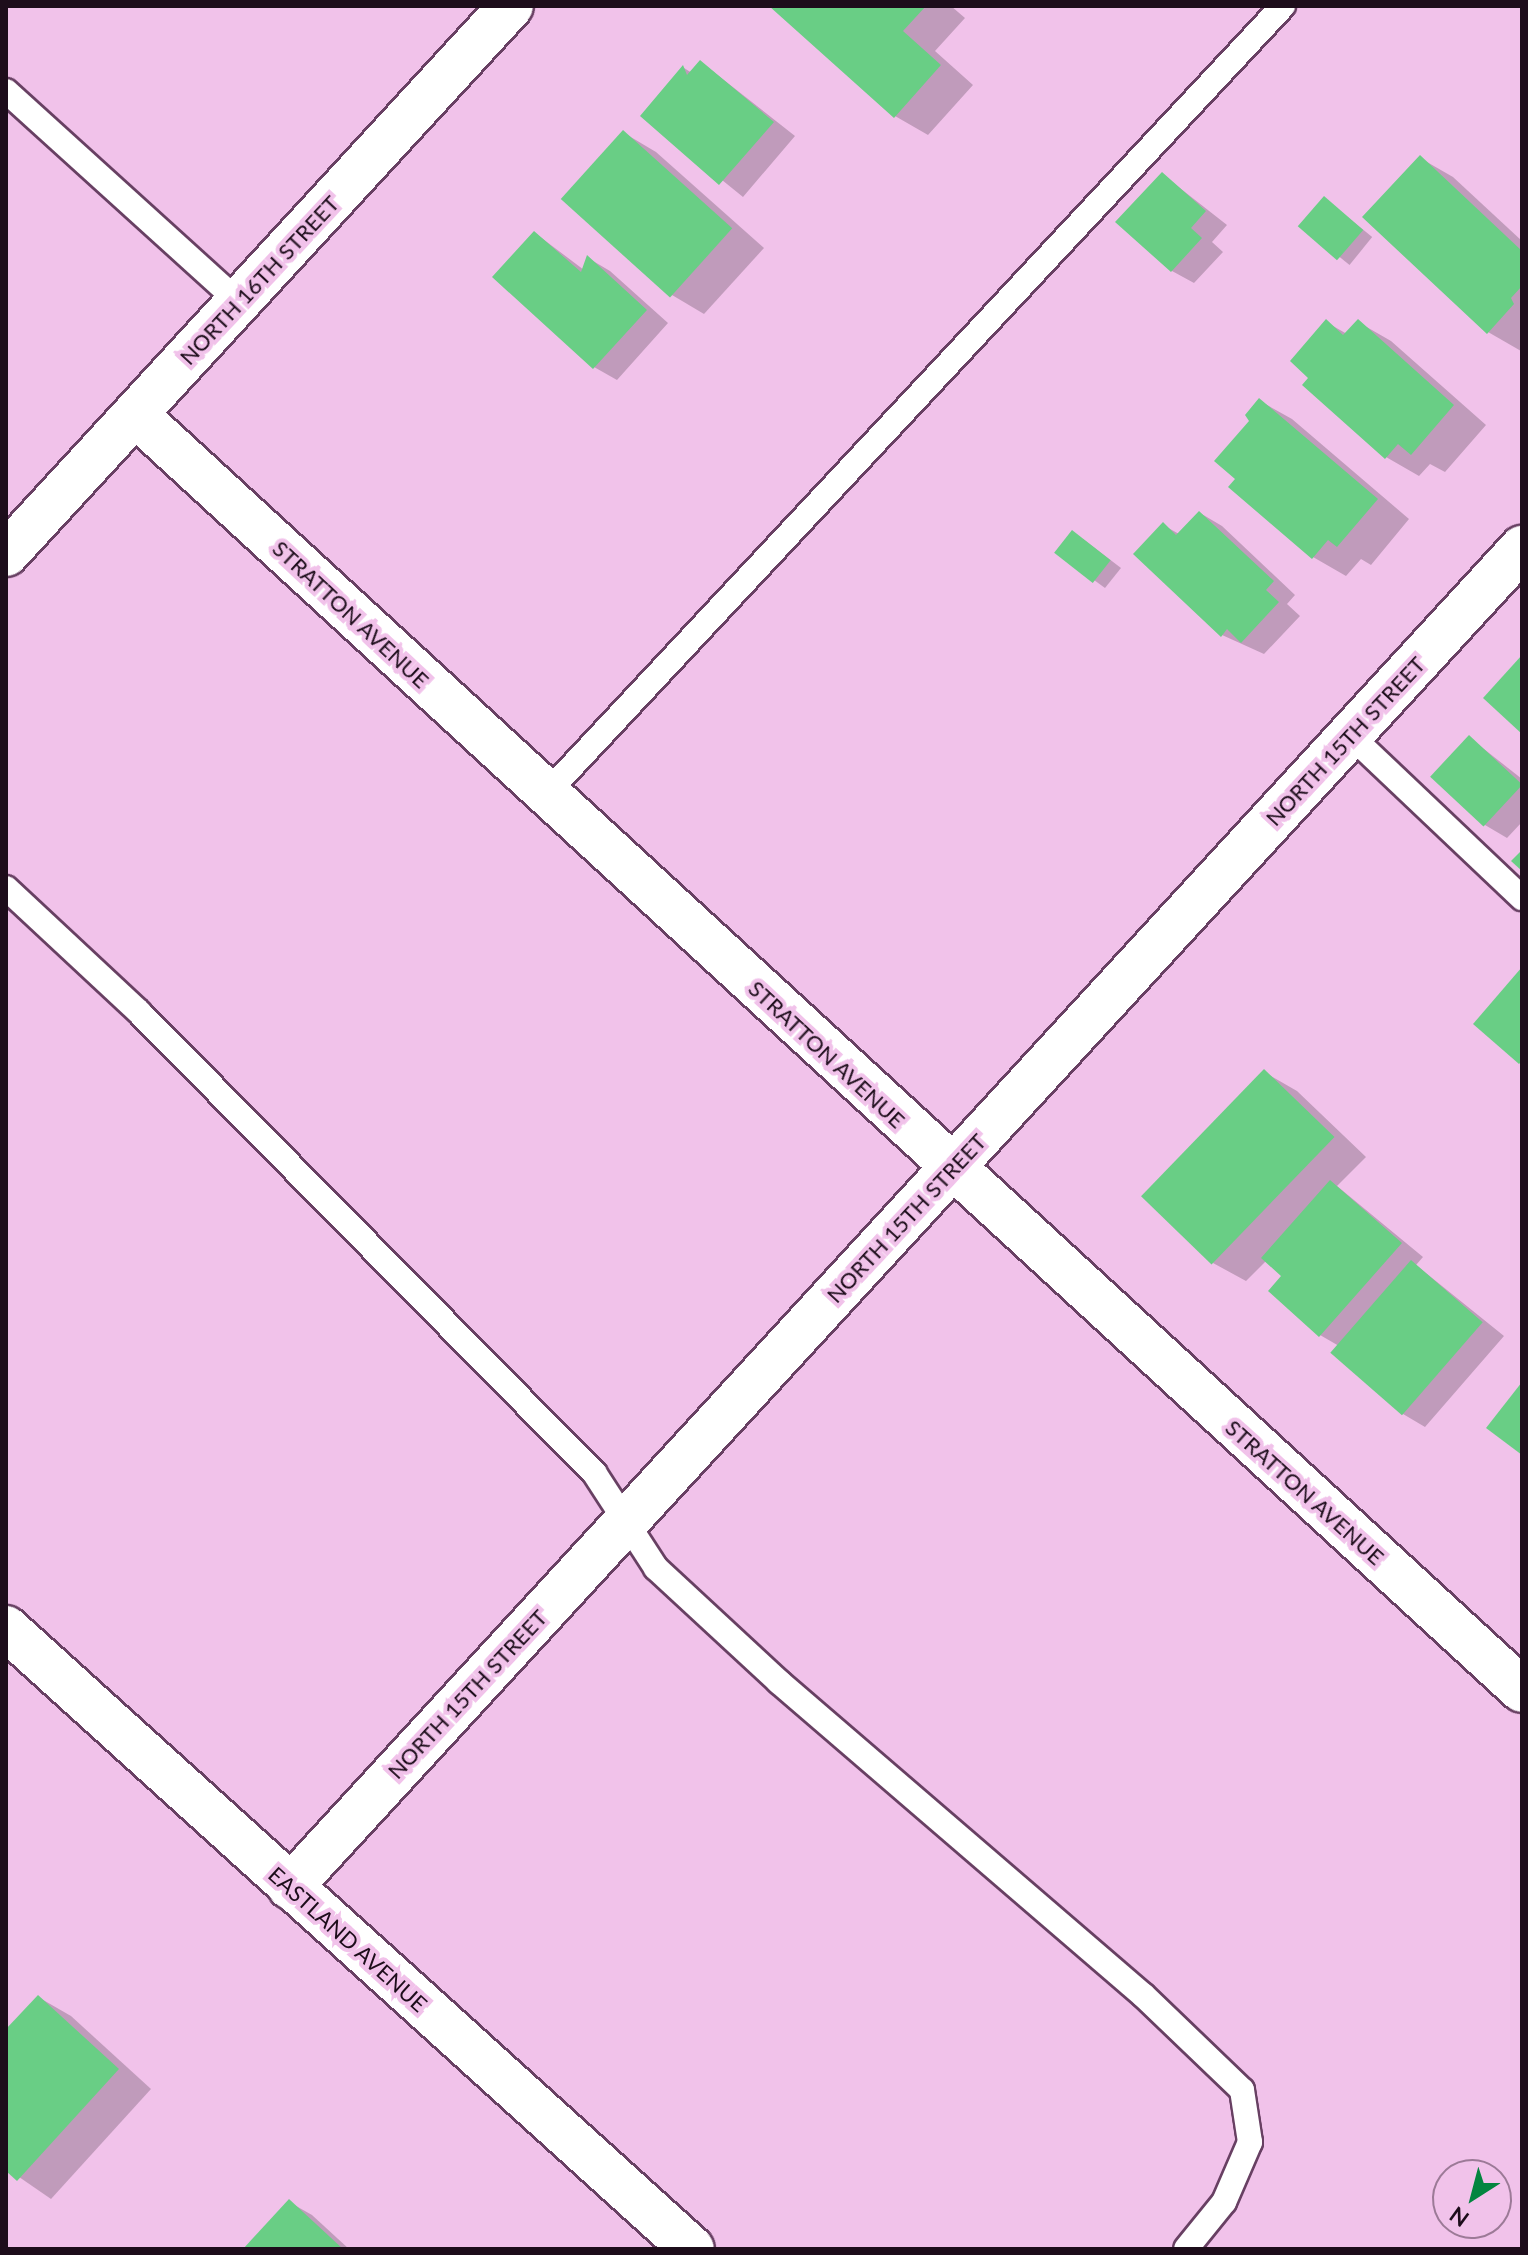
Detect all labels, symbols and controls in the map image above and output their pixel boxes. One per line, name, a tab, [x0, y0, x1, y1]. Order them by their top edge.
street label: NORTH 16TH STREET	[174, 190, 344, 370]
street label: STRATTON AVENUE	[267, 535, 435, 693]
street label: NORTH 15TH STREET	[1260, 651, 1430, 831]
street label: STRATTON AVENUE	[743, 975, 911, 1133]
street label: NORTH 15TH STREET	[821, 1128, 991, 1308]
street label: STRATTON AVENUE	[1220, 1414, 1390, 1570]
street label: NORTH 15TH STREET	[382, 1604, 552, 1784]
street label: EASTLAND AVENUE	[263, 1861, 433, 2017]
north arrow	[1432, 2159, 1512, 2239]
text: N	[1444, 2201, 1474, 2233]

